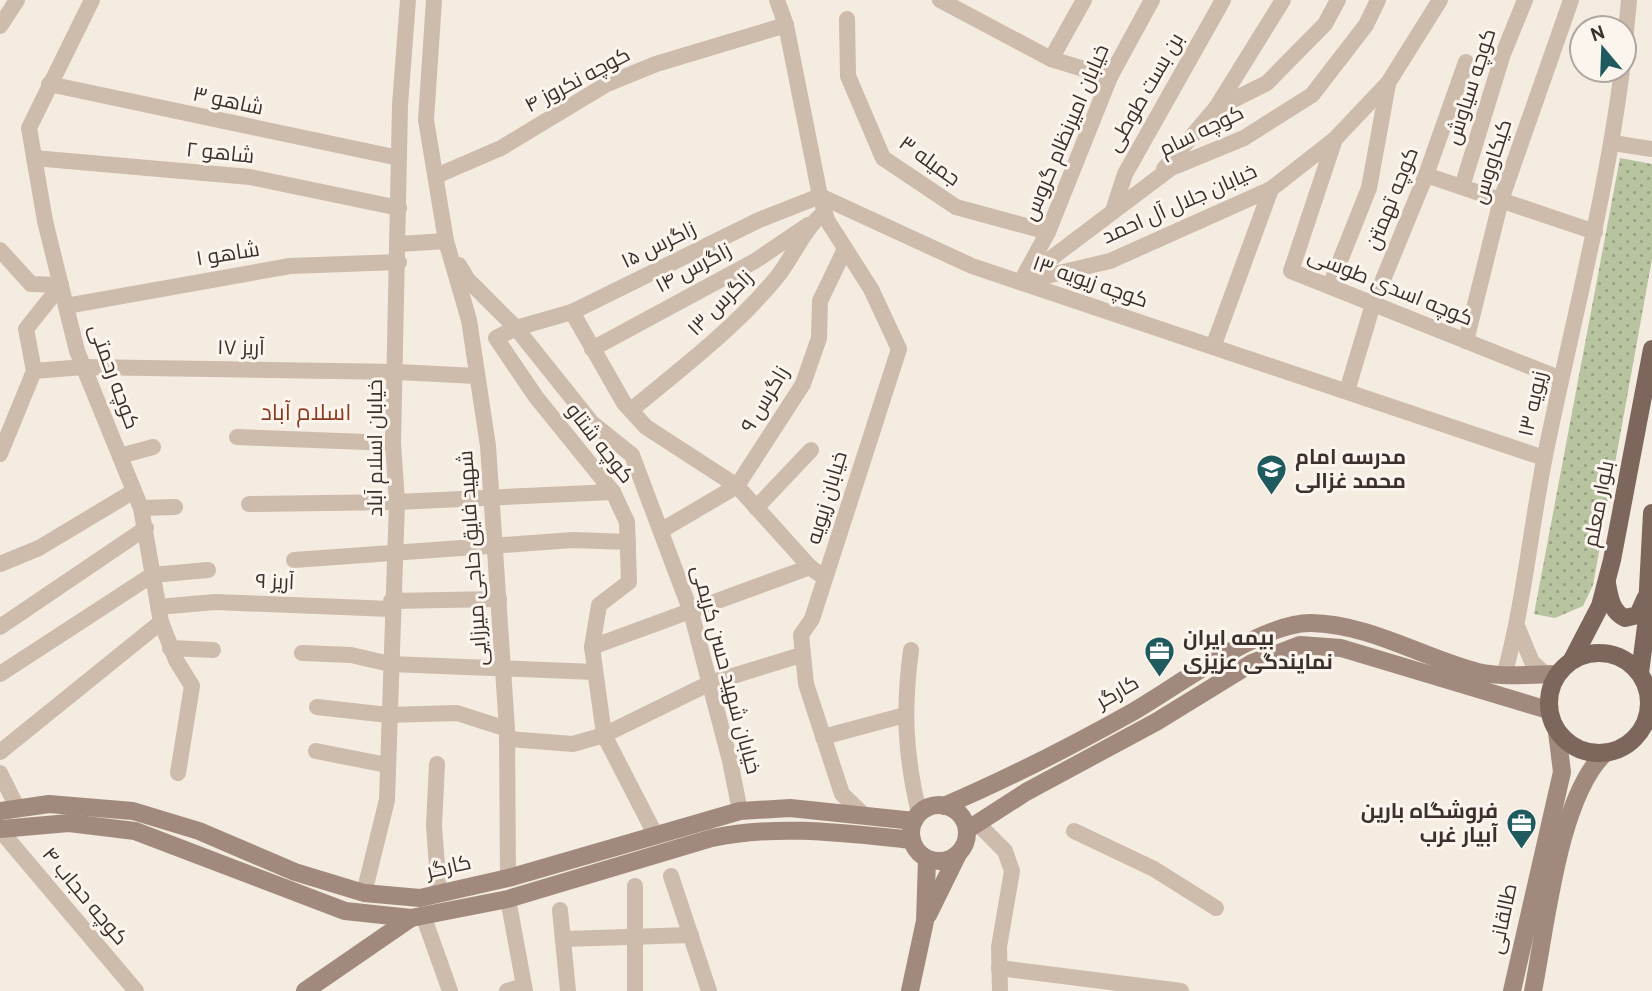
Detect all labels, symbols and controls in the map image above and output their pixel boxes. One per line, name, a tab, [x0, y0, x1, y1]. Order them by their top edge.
north arrow	[1568, 14, 1638, 84]
text: N	[1588, 21, 1608, 48]
street label: کوچه سیاوش	[1441, 25, 1503, 149]
street label: بن بست طوطی	[1101, 29, 1191, 157]
street label: خیابان امیرنظام گروس	[1018, 41, 1116, 225]
street label: کوچه نکروز ۴	[521, 42, 635, 120]
street label: شاهو ۳	[190, 81, 266, 123]
street label: کوچه سام	[1155, 100, 1249, 164]
street label: کیکاووس	[1467, 116, 1519, 208]
street label: جمیله ۳	[893, 131, 965, 193]
street label: شاهو ۲	[185, 137, 255, 171]
street label: کوچه تهمتن	[1360, 144, 1426, 254]
street label: خیابان جلال آل احمد	[1098, 159, 1262, 251]
street label: زاگرس ۱۵	[617, 216, 701, 276]
street label: شاهو ۱	[194, 237, 262, 273]
street label: زاگرس ۱۴	[651, 238, 737, 300]
street label: کوچه اسدی طوسی	[1304, 243, 1476, 333]
street label: کوچه زیویه ۱۳	[1029, 251, 1151, 315]
street label: زاگرس ۱۳	[682, 265, 760, 343]
street label: کوچه رحمتی	[81, 321, 145, 433]
street label: آریز ۱۷	[217, 335, 265, 363]
street label: زاگرس ۹	[736, 362, 796, 438]
street label: زیویه ۱۳	[1513, 368, 1555, 440]
street label: خیابان اسلام آباد	[363, 379, 390, 517]
street label: کوچه شتاو	[559, 398, 639, 490]
district label: اسلام آباد	[261, 400, 351, 429]
place label: مدرسه امام محمد غزالی	[1295, 445, 1406, 496]
street label: خیابان زیویه	[801, 448, 855, 548]
street label: شهید فایق حاجی میرزایی	[453, 449, 495, 667]
school or university icon: مدرسه امام محمد غزالی	[1255, 453, 1289, 497]
street label: بلوار معلم	[1578, 459, 1622, 549]
street label: خیابان شهید حسن کریمی	[684, 563, 766, 777]
street label: آریز ۹	[255, 569, 295, 597]
place label: بیمه ایران نمایندگی عزیزی	[1183, 626, 1333, 677]
office icon: بیمه ایران نمایندگی عزیزی	[1143, 634, 1177, 678]
street label: کارگر	[1091, 670, 1144, 717]
place label: فروشگاه بارین آبیار غرب	[1361, 799, 1498, 850]
office icon: فروشگاه بارین آبیار غرب	[1504, 807, 1538, 851]
street label: کوچه حجاب ۴	[35, 842, 133, 952]
street label: کارگر	[423, 850, 474, 886]
street label: طالقانی	[1483, 881, 1525, 957]

